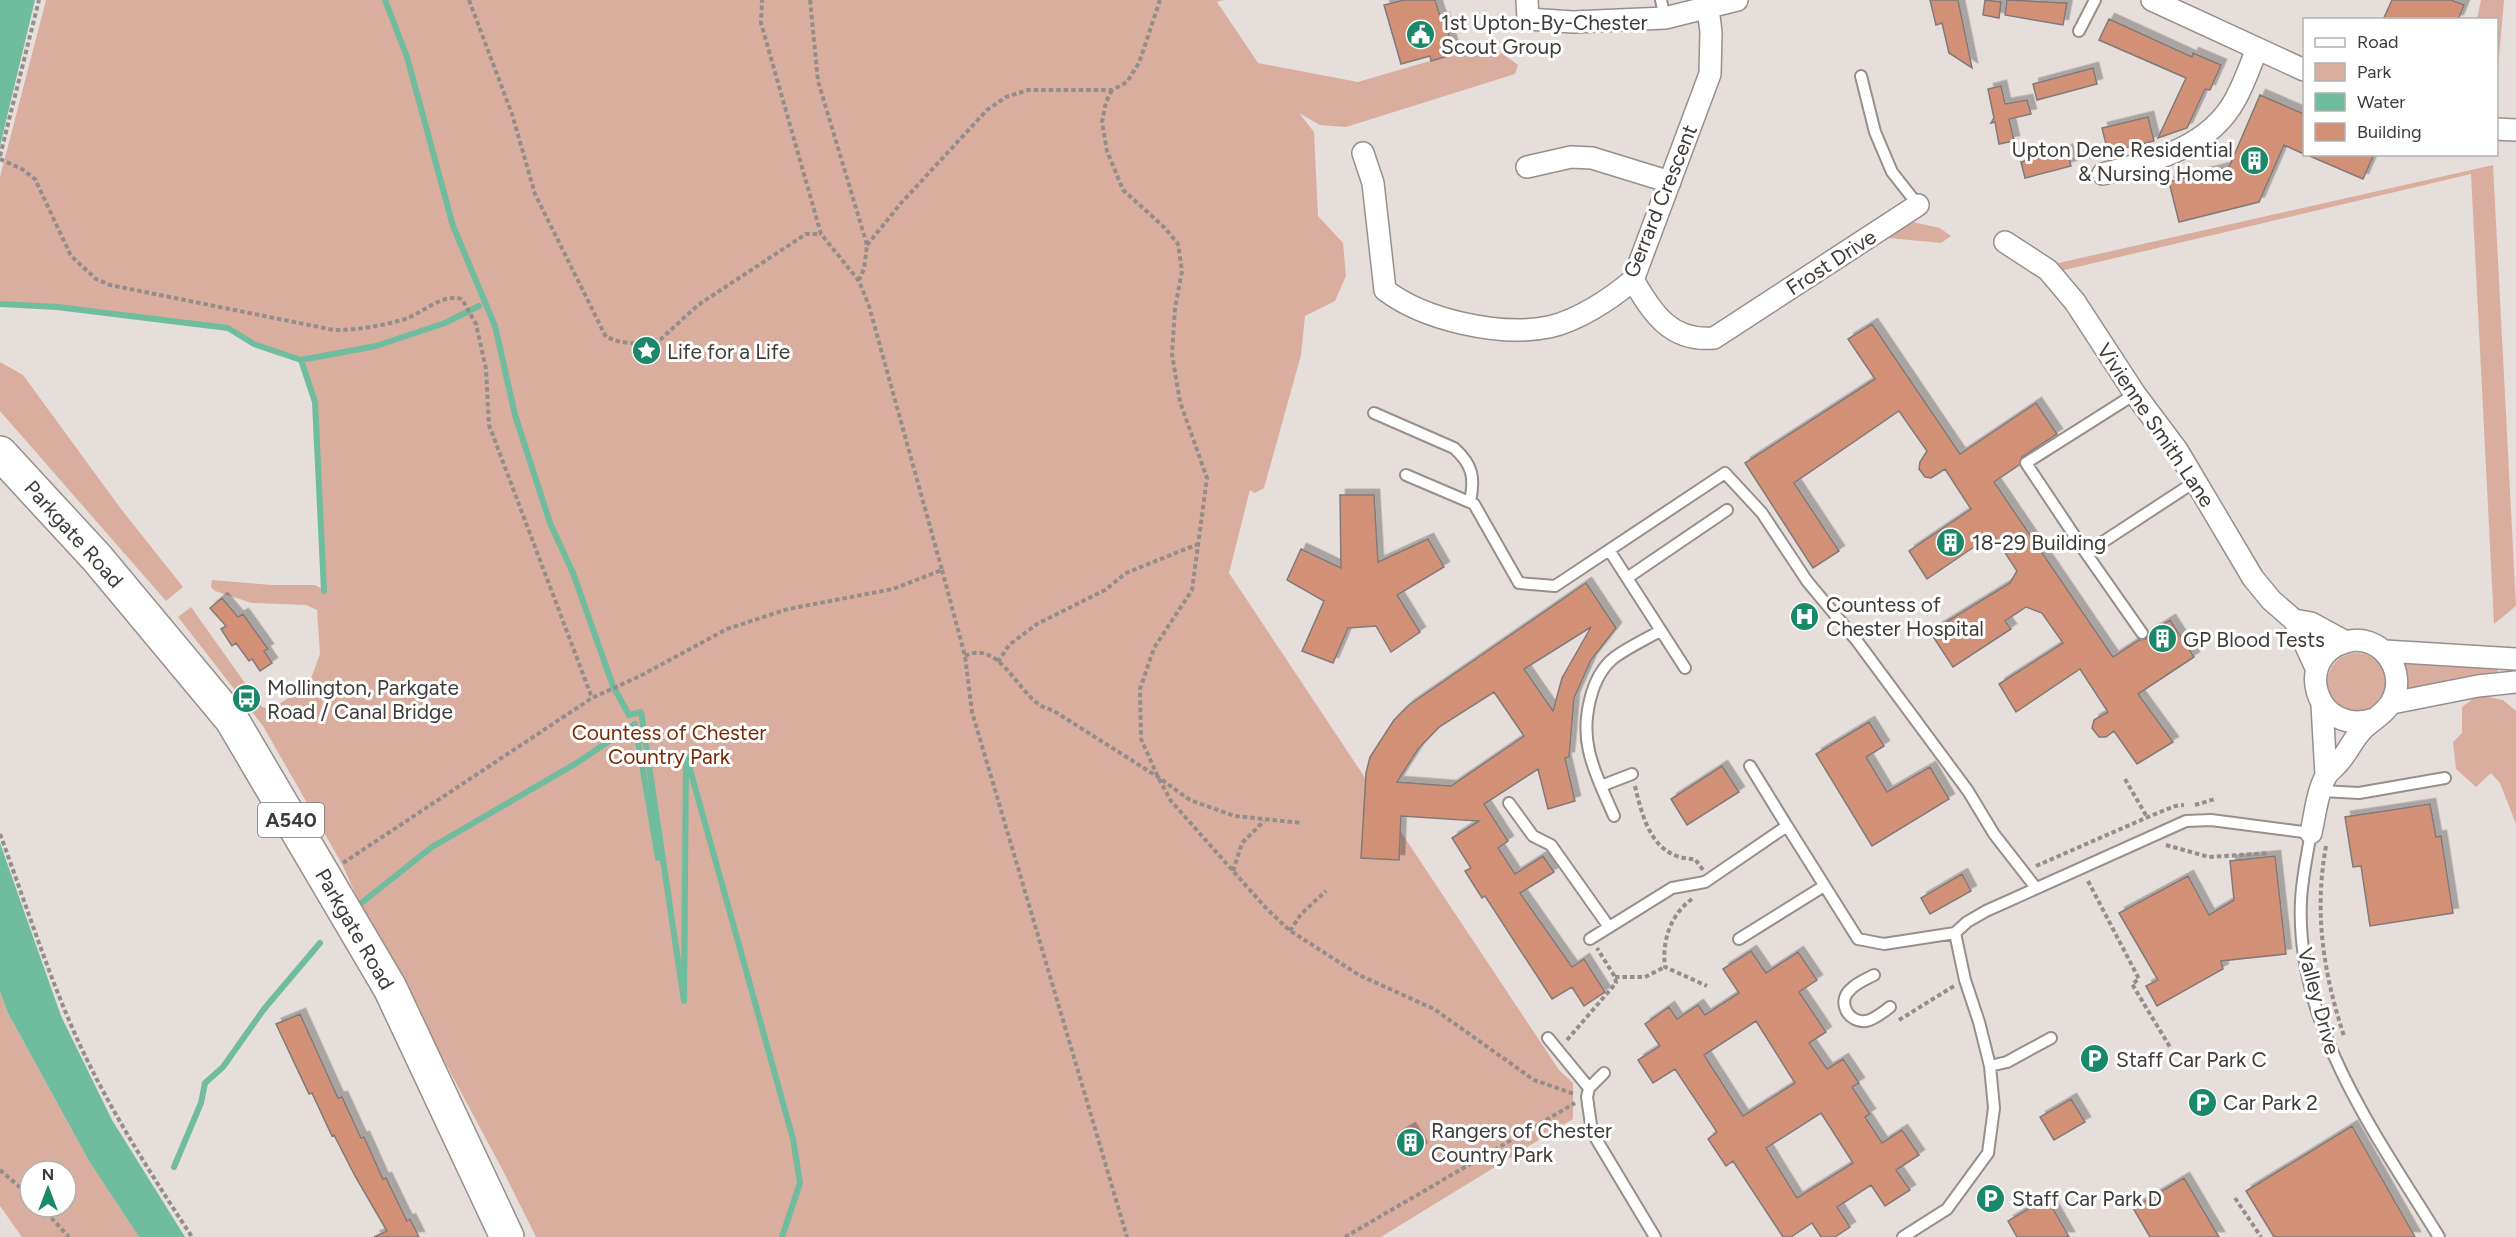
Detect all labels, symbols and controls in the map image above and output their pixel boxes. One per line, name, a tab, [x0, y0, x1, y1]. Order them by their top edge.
place label: 1st Upton-By-Chester Scout Group	[1441, 10, 1648, 59]
public building icon: 1st Upton-By-Chester Scout Group	[1404, 18, 1436, 50]
legend	[2303, 18, 2498, 156]
text: Road	[2357, 31, 2398, 53]
text: Park	[2357, 61, 2392, 83]
text: Water	[2357, 91, 2405, 113]
street label: Gerrard Crescent	[1618, 121, 1702, 281]
text: Building	[2357, 121, 2422, 143]
place label: Upton Dene Residential & Nursing Home	[2012, 137, 2233, 186]
building icon: Upton Dene Residential & Nursing Home	[2238, 145, 2270, 177]
street label: Frost Drive	[1781, 224, 1881, 300]
place icon: Life for a Life	[630, 335, 662, 367]
street label: Vivienne Smith Lane	[2092, 338, 2220, 512]
place label: Life for a Life	[667, 339, 790, 364]
street label: Parkgate Road	[19, 475, 129, 593]
building icon: 18-29 Building	[1935, 526, 1967, 558]
place label: 18-29 Building	[1972, 530, 2106, 555]
place label: Countess of Chester Hospital	[1826, 592, 1984, 641]
hospital icon: Countess of Chester Hospital	[1789, 600, 1821, 632]
building icon: GP Blood Tests	[2146, 623, 2178, 655]
place label: GP Blood Tests	[2183, 627, 2325, 652]
place label: Mollington, Parkgate Road / Canal Bridge	[267, 675, 459, 724]
bus stop icon: Mollington, Parkgate Road / Canal Bridge	[230, 683, 262, 715]
park label: Countess of Chester Country Park	[572, 720, 766, 769]
road number: A540	[258, 803, 324, 837]
street label: Parkgate Road	[310, 864, 400, 994]
street label: Valley Drive	[2293, 945, 2345, 1057]
parking icon: Staff Car Park C	[2079, 1043, 2111, 1075]
place label: Staff Car Park C	[2116, 1047, 2267, 1072]
parking icon: Car Park 2	[2186, 1086, 2218, 1118]
place label: Car Park 2	[2223, 1090, 2318, 1115]
place label: Rangers of Chester Country Park	[1431, 1118, 1612, 1167]
building icon: Rangers of Chester Country Park	[1394, 1126, 1426, 1158]
north arrow	[18, 1159, 78, 1219]
text: N	[42, 1165, 54, 1184]
parking icon: Staff Car Park D	[1975, 1182, 2007, 1214]
place label: Staff Car Park D	[2012, 1186, 2162, 1211]

